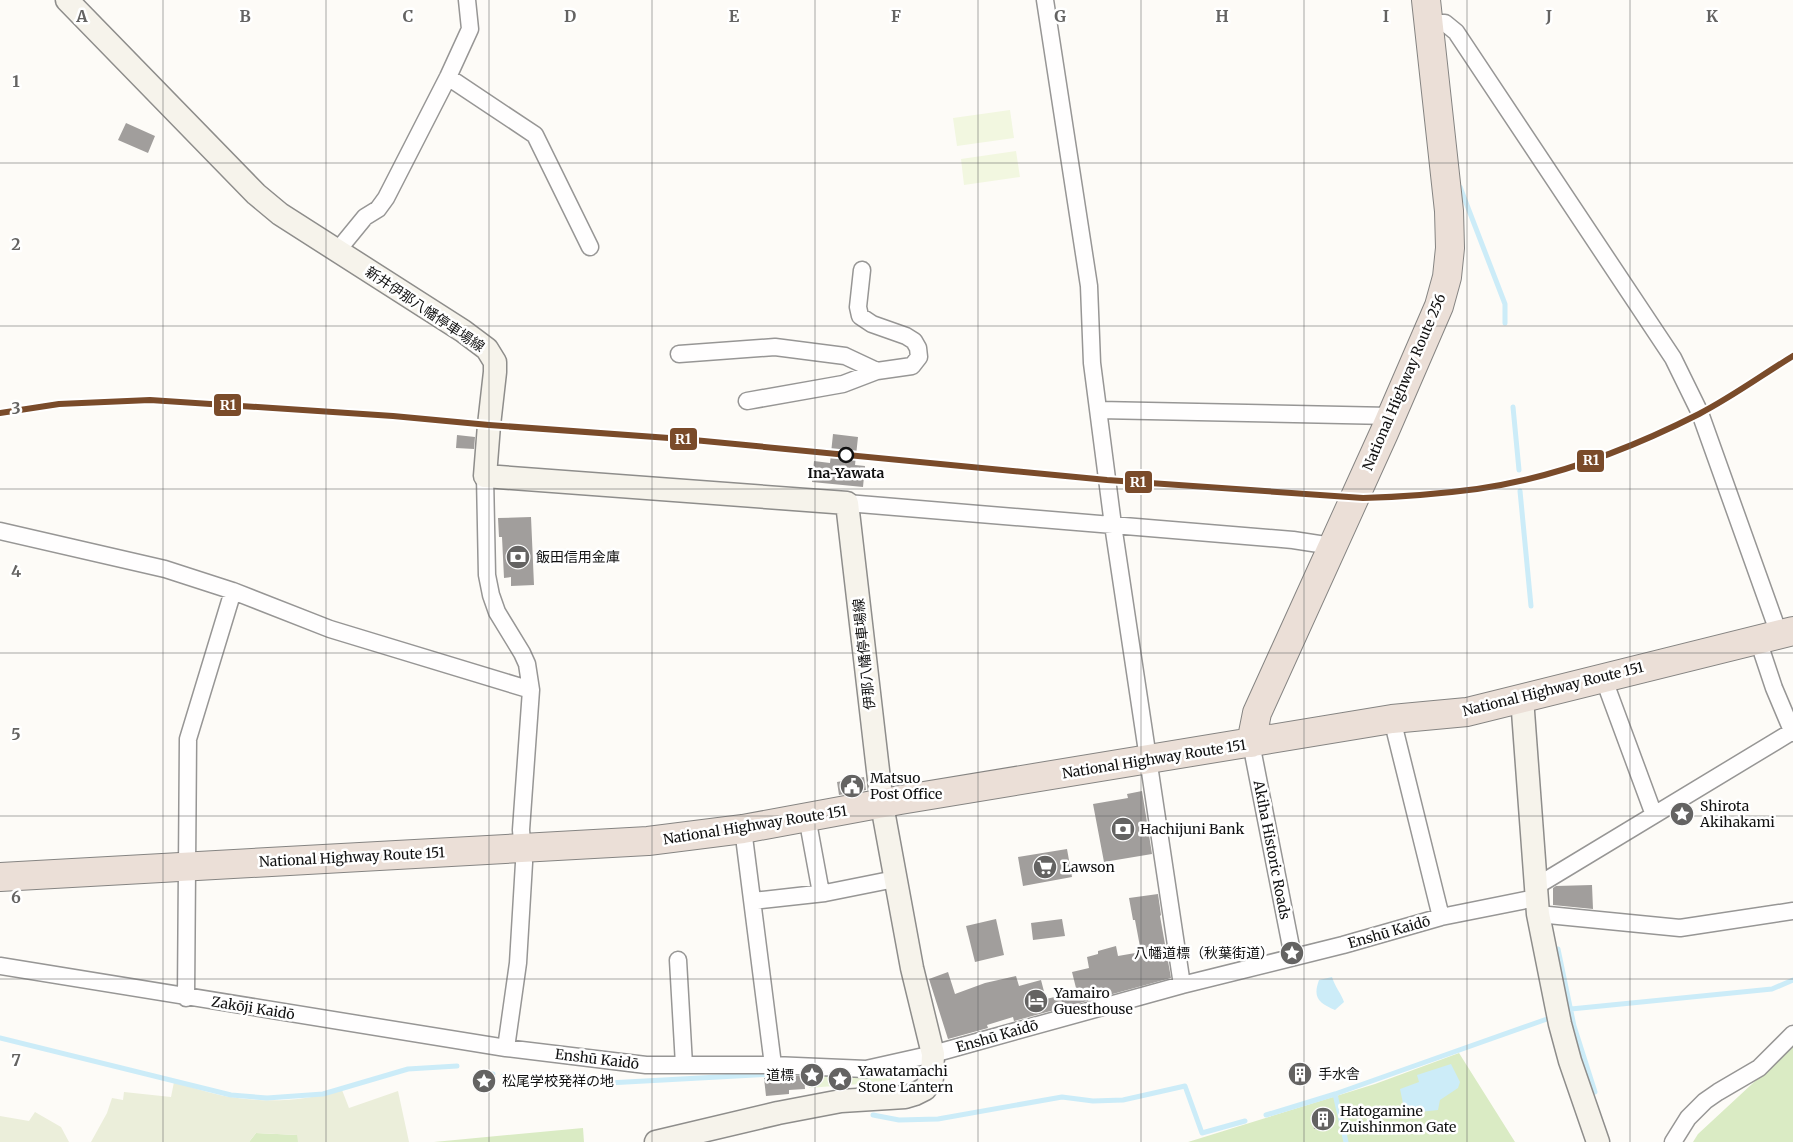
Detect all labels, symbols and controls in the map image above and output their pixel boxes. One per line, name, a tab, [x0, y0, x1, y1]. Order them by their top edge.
text: A	[75, 6, 88, 26]
text: B	[239, 6, 251, 26]
text: C	[403, 6, 413, 26]
text: D	[564, 6, 576, 26]
text: E	[729, 6, 740, 26]
text: F	[891, 6, 901, 26]
text: G	[1054, 6, 1066, 26]
text: H	[1215, 6, 1229, 26]
text: I	[1383, 6, 1389, 26]
text: J	[1545, 6, 1552, 26]
text: K	[1706, 6, 1718, 26]
text: 1	[12, 71, 20, 91]
text: 2	[11, 234, 21, 254]
street label: 新井伊那八幡停車場線	[362, 262, 488, 356]
street label: National Highway Route 256	[1358, 291, 1450, 473]
line badge: R1	[213, 393, 242, 417]
text: R1	[220, 396, 237, 414]
text: 3	[11, 398, 21, 418]
line badge: R1	[669, 427, 698, 451]
text: R1	[675, 430, 692, 448]
marker: Ina-Yawata	[838, 447, 854, 463]
line badge: R1	[1576, 449, 1605, 473]
text: R1	[1583, 451, 1600, 469]
place label: Ina-Yawata	[808, 464, 885, 482]
line badge: R1	[1124, 470, 1153, 494]
text: R1	[1130, 473, 1147, 491]
bank icon: 飯田信用金庫	[505, 544, 531, 570]
place label: 飯田信用金庫	[536, 548, 620, 566]
text: 4	[11, 561, 21, 581]
street label: 伊那八幡停車場線	[849, 597, 879, 711]
street label: National Highway Route 151	[1461, 658, 1645, 720]
text: 5	[11, 724, 21, 744]
street label: National Highway Route 151	[1061, 736, 1247, 782]
place label: Matsuo Post Office	[870, 769, 942, 803]
public building icon: Matsuo Post Office	[839, 773, 865, 799]
street label: Akiha Historic Roads	[1249, 778, 1294, 921]
place label: Shirota Akihakami	[1699, 797, 1775, 831]
place icon: Shirota Akihakami	[1669, 801, 1695, 827]
street label: National Highway Route 151	[662, 802, 848, 848]
bank icon: Hachijuni Bank	[1110, 816, 1136, 842]
place label: Hachijuni Bank	[1140, 820, 1245, 838]
street label: National Highway Route 151	[259, 843, 445, 871]
supermarket icon: Lawson	[1032, 854, 1058, 880]
place label: Lawson	[1062, 858, 1115, 876]
text: 6	[11, 887, 21, 907]
street label: Enshū Kaidō	[1346, 912, 1432, 952]
place icon: 八幡道標（秋葉街道）	[1279, 940, 1305, 966]
place label: 八幡道標（秋葉街道）	[1134, 944, 1274, 962]
place label: Yamairo Guesthouse	[1053, 984, 1133, 1018]
hotel icon: Yamairo Guesthouse	[1023, 988, 1049, 1014]
street label: Zakōji Kaidō	[210, 993, 296, 1023]
street label: Enshū Kaidō	[954, 1016, 1040, 1056]
street label: Enshū Kaidō	[554, 1045, 640, 1073]
text: 7	[11, 1050, 21, 1070]
building icon: 手水舎	[1287, 1061, 1313, 1087]
place icon: 道標	[799, 1062, 825, 1088]
place label: Yawatamachi Stone Lantern	[857, 1062, 953, 1096]
place label: 手水舎	[1318, 1065, 1360, 1083]
place label: 道標	[766, 1066, 794, 1084]
place icon: Yawatamachi Stone Lantern	[827, 1066, 853, 1092]
place icon: 松尾学校発祥の地	[471, 1068, 497, 1094]
place label: 松尾学校発祥の地	[502, 1072, 614, 1090]
place label: Hatogamine Zuishinmon Gate	[1340, 1102, 1456, 1136]
building icon: Hatogamine Zuishinmon Gate	[1310, 1106, 1336, 1132]

